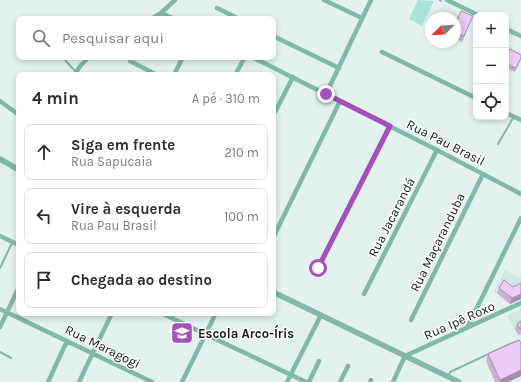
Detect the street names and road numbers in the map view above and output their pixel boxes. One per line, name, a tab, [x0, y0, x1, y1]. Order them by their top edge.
street label: Rua Pau Brasil	[404, 116, 487, 169]
street label: Rua Jacarandá	[365, 175, 418, 259]
street label: Rua Maçaranduba	[407, 190, 468, 294]
street label: Rua Ipê Roxo	[421, 298, 497, 343]
street label: Rua Maragogi	[63, 322, 143, 371]

